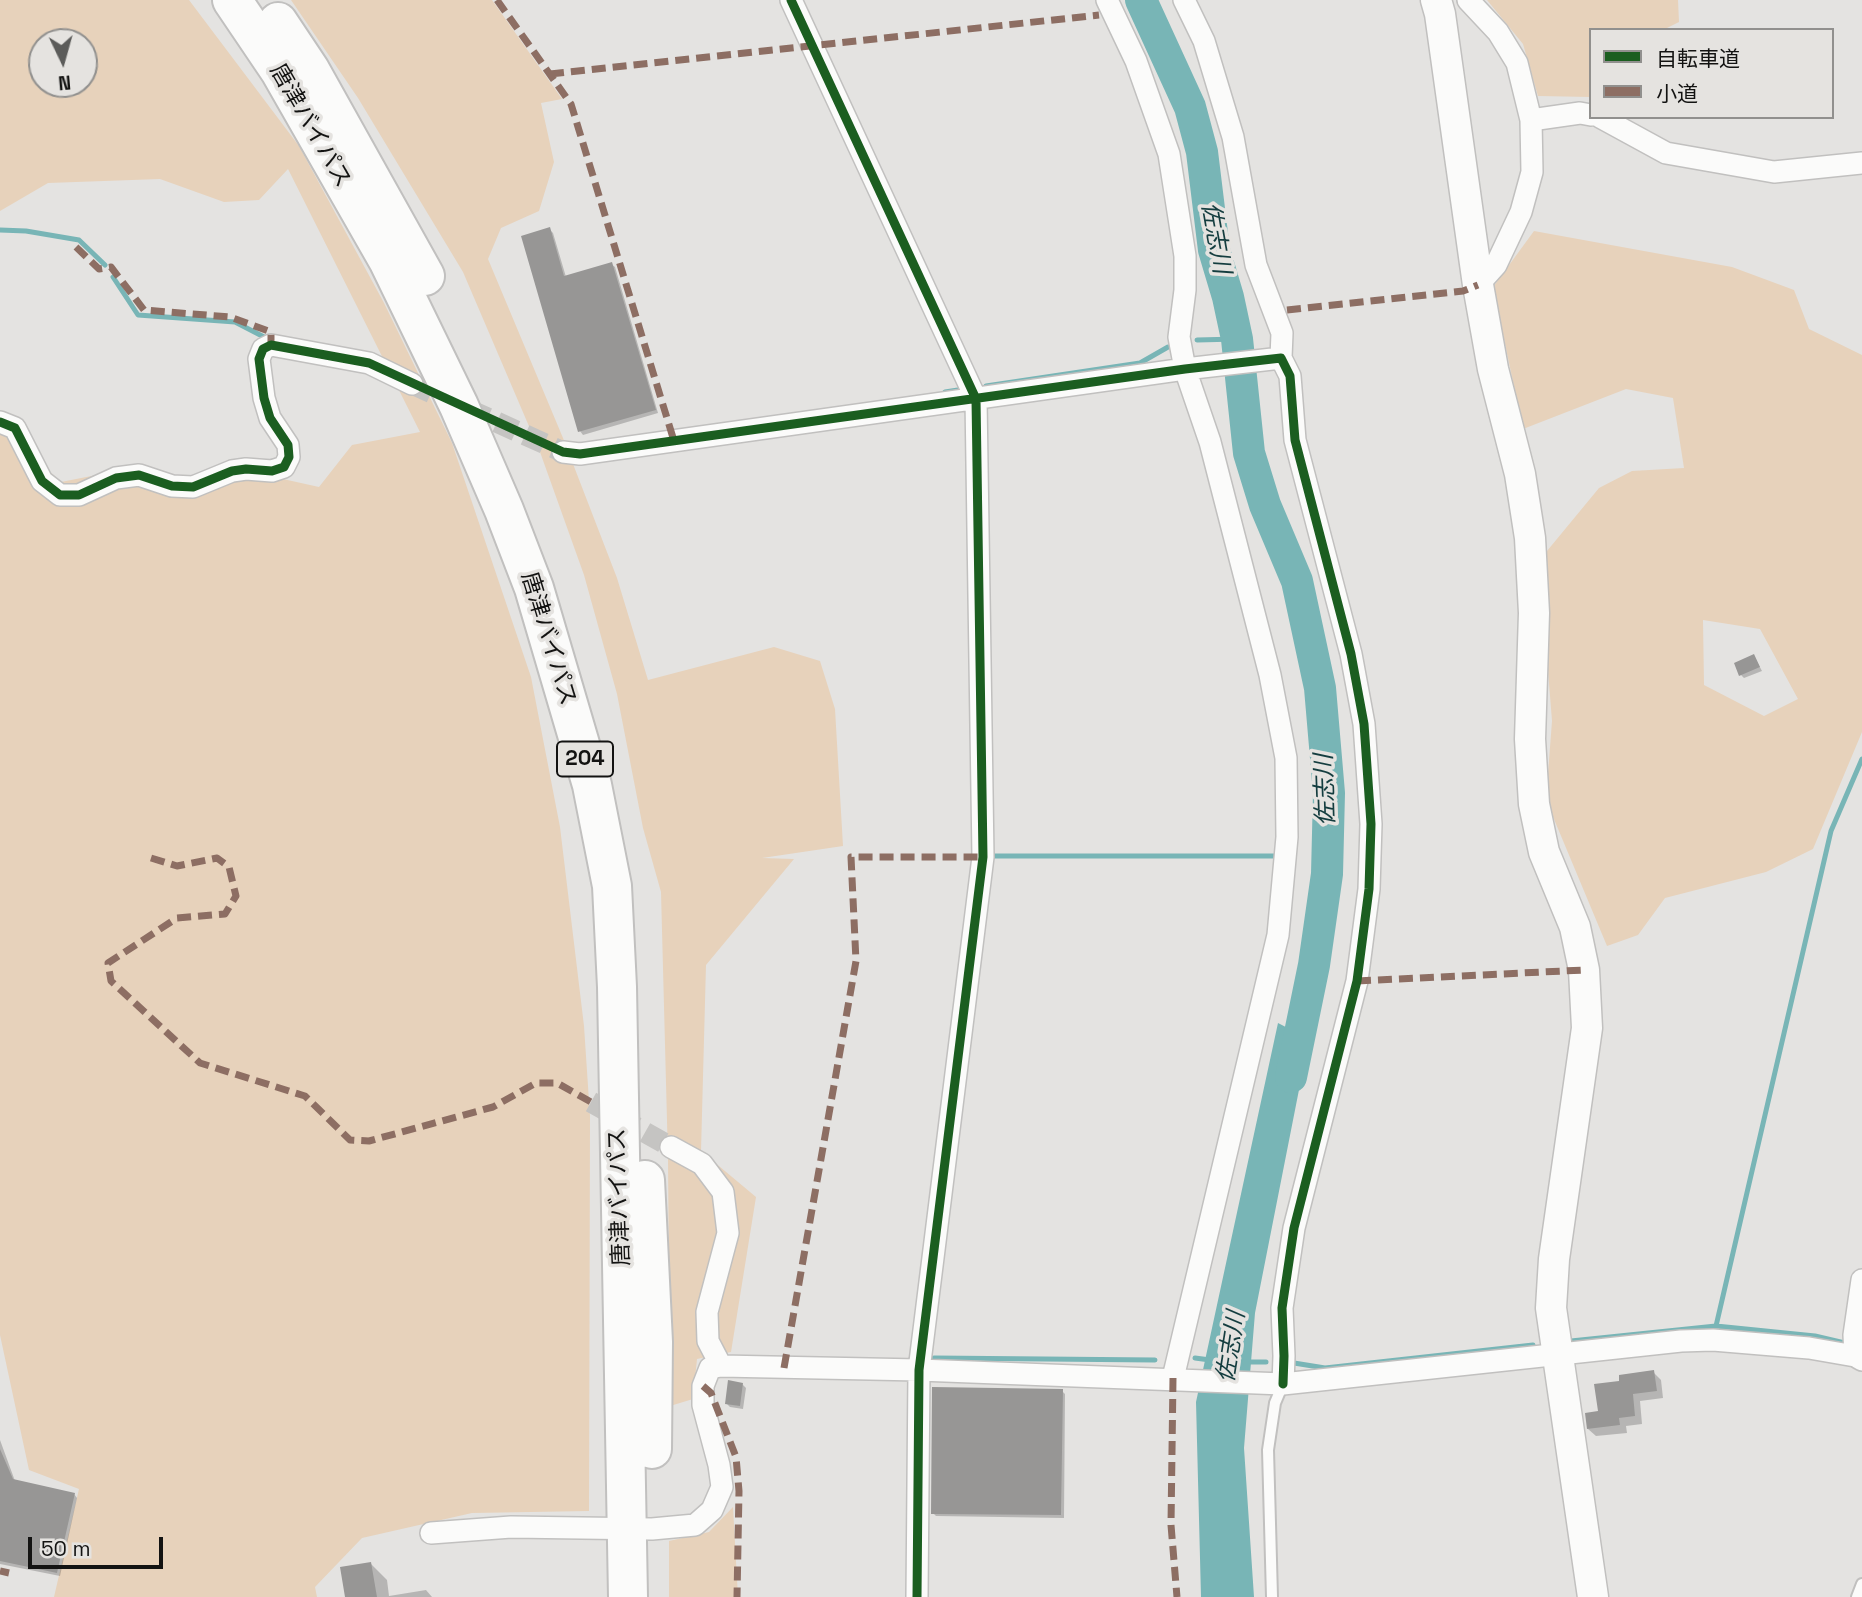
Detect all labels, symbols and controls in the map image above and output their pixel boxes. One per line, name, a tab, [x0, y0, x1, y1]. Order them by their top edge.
north arrow	[28, 28, 98, 98]
legend	[1589, 28, 1834, 119]
text: 自転車道	[1656, 45, 1740, 72]
street label: 唐津バイパス	[264, 59, 356, 193]
text: N	[57, 69, 72, 95]
text: 小道	[1656, 80, 1698, 107]
water label: 佐志川	[1195, 200, 1235, 276]
street label: 唐津バイパス	[515, 569, 581, 709]
road number: 204	[557, 742, 613, 776]
water label: 佐志川	[1310, 754, 1342, 826]
street label: 唐津バイパス	[604, 1128, 636, 1266]
water label: 佐志川	[1212, 1309, 1252, 1385]
scale bar	[32, 1524, 166, 1568]
text: 50 m	[41, 1535, 91, 1562]

